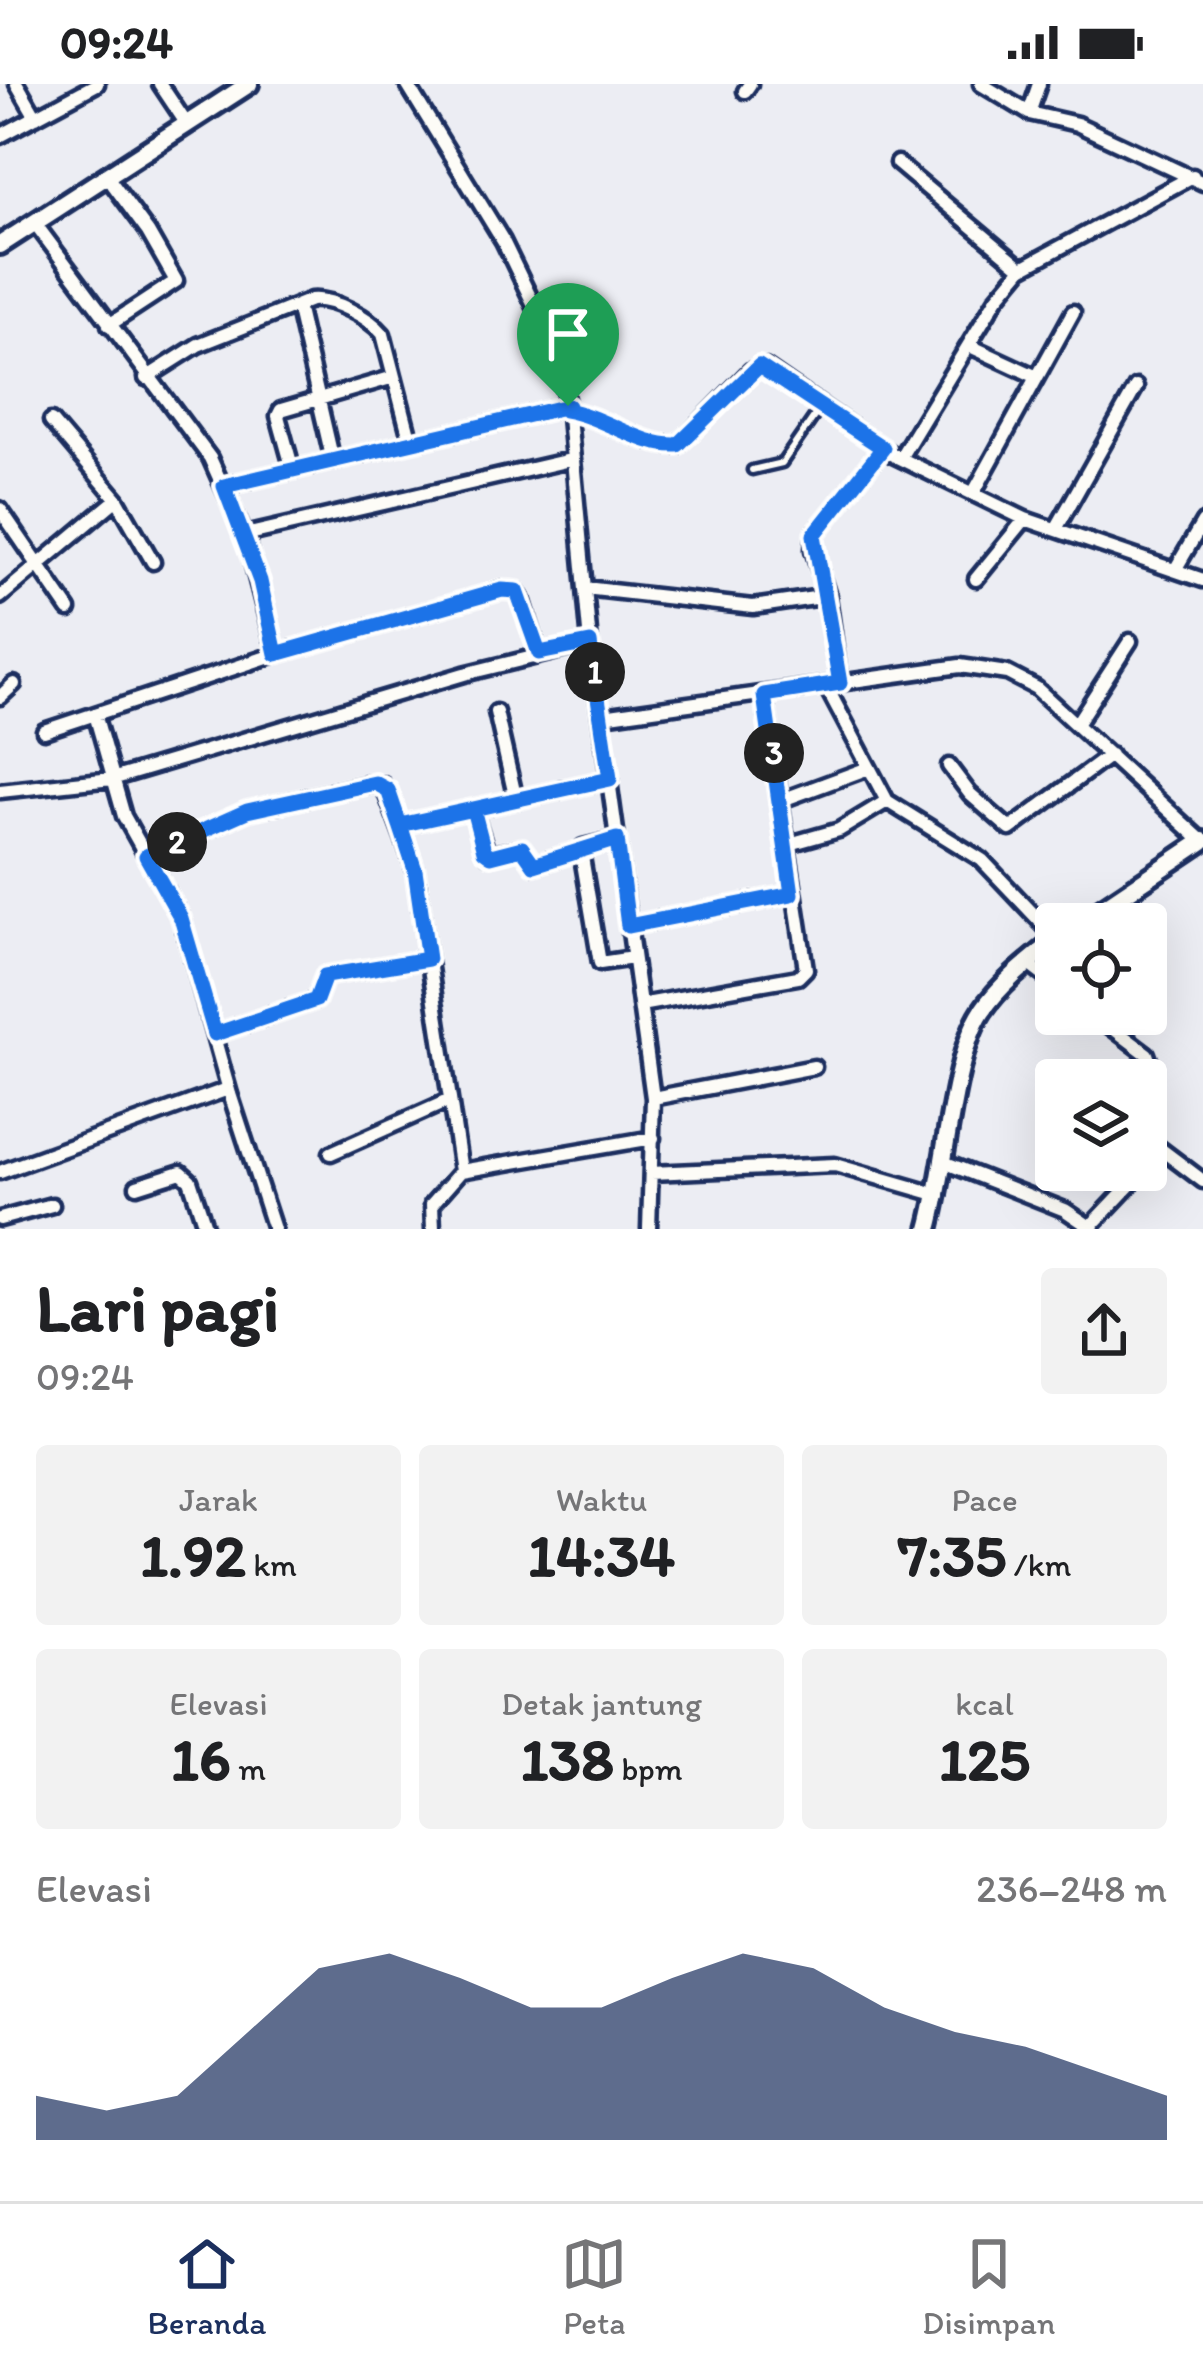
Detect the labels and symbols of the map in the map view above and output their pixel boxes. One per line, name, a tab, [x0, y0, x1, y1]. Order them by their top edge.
pin	[517, 283, 619, 406]
pin: 1	[565, 642, 625, 702]
pin: 3	[744, 723, 804, 783]
pin: 2	[147, 812, 207, 872]

